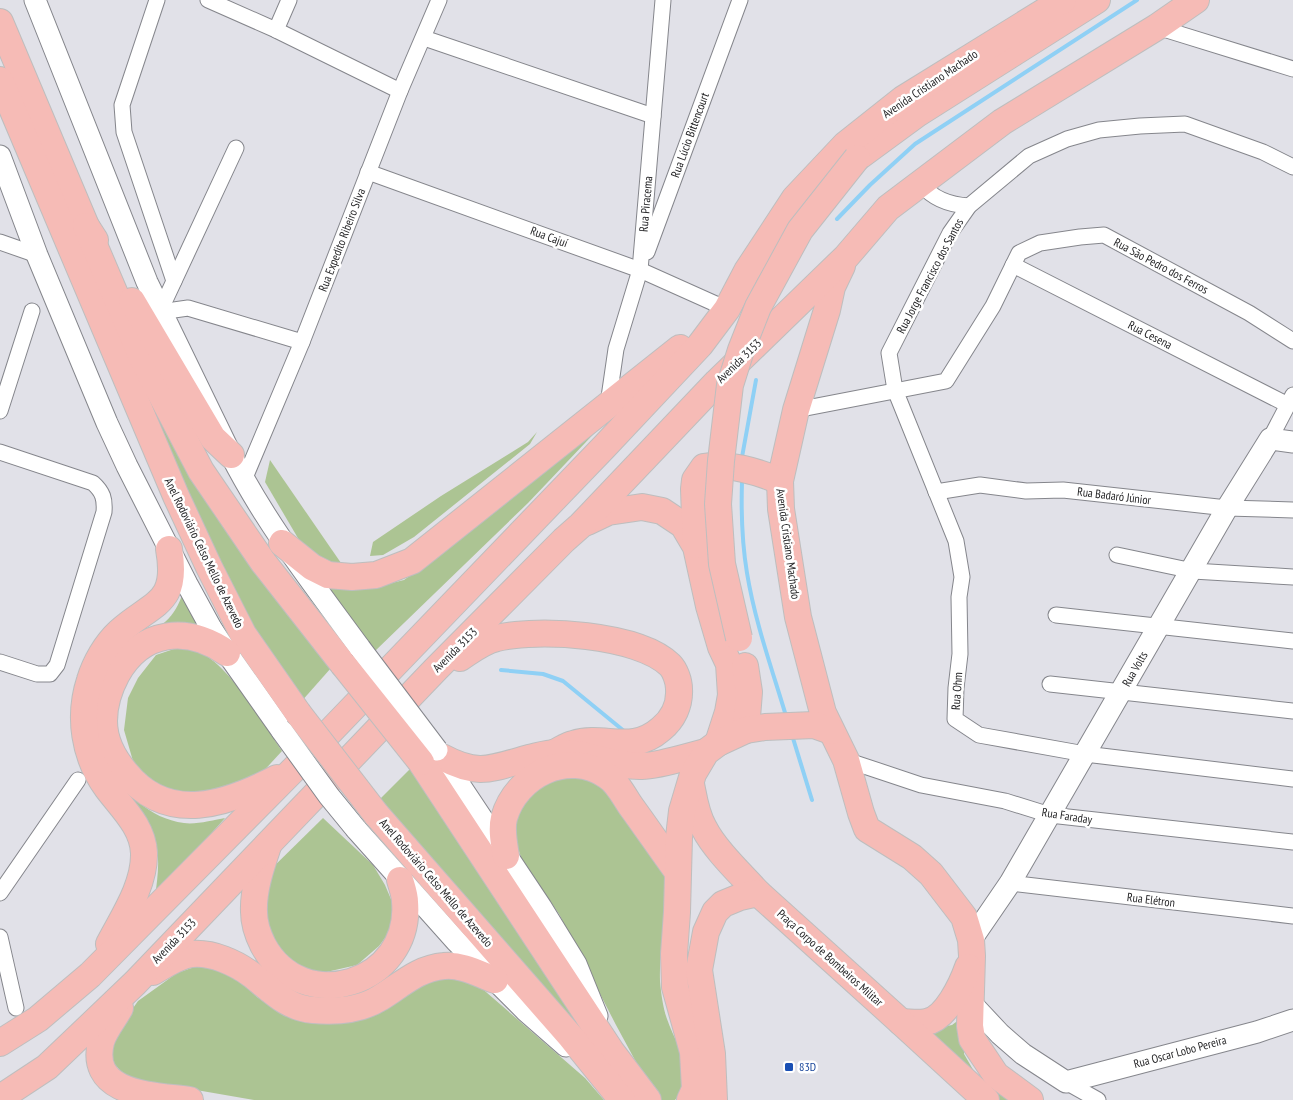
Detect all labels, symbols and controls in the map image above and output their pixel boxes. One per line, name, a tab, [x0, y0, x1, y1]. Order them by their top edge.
street label: Avenida Cristiano Machado	[879, 46, 980, 121]
street label: Rua Lúcio Bittencourt	[667, 90, 712, 179]
street label: Rua Piracema	[636, 175, 655, 233]
street label: Rua Expedito Ribeiro Silva	[315, 186, 368, 294]
street label: Rua Jorge Francisco dos Santos	[893, 216, 966, 336]
street label: Rua Cajuí	[528, 223, 570, 250]
street label: Rua São Pedro dos Ferros	[1111, 234, 1211, 297]
street label: Rua Cesena	[1126, 317, 1175, 352]
street label: Avenida 3153	[713, 335, 764, 386]
street label: Anel Rodoviário Celso Mello de Azevedo	[162, 475, 247, 630]
street label: Rua Badaró Júnior	[1076, 484, 1153, 508]
street label: Avenida Cristiano Machado	[773, 488, 804, 600]
street label: Avenida 3153	[429, 624, 480, 675]
street label: Rua Volts	[1118, 648, 1151, 689]
street label: Rua Ohm	[948, 671, 965, 710]
street label: Rua Faraday	[1041, 804, 1094, 827]
street label: Anel Rodoviário Celso Mello de Azevedo	[377, 815, 496, 950]
street label: Rua Elétron	[1126, 889, 1176, 910]
street label: Praça Corpo de Bombeiros Militar	[774, 906, 887, 1010]
street label: Avenida 3153	[148, 915, 199, 966]
street label: Rua Oscar Lobo Pereira	[1132, 1032, 1228, 1071]
place label: 83D	[799, 1059, 816, 1074]
marker: 83D	[783, 1061, 795, 1073]

